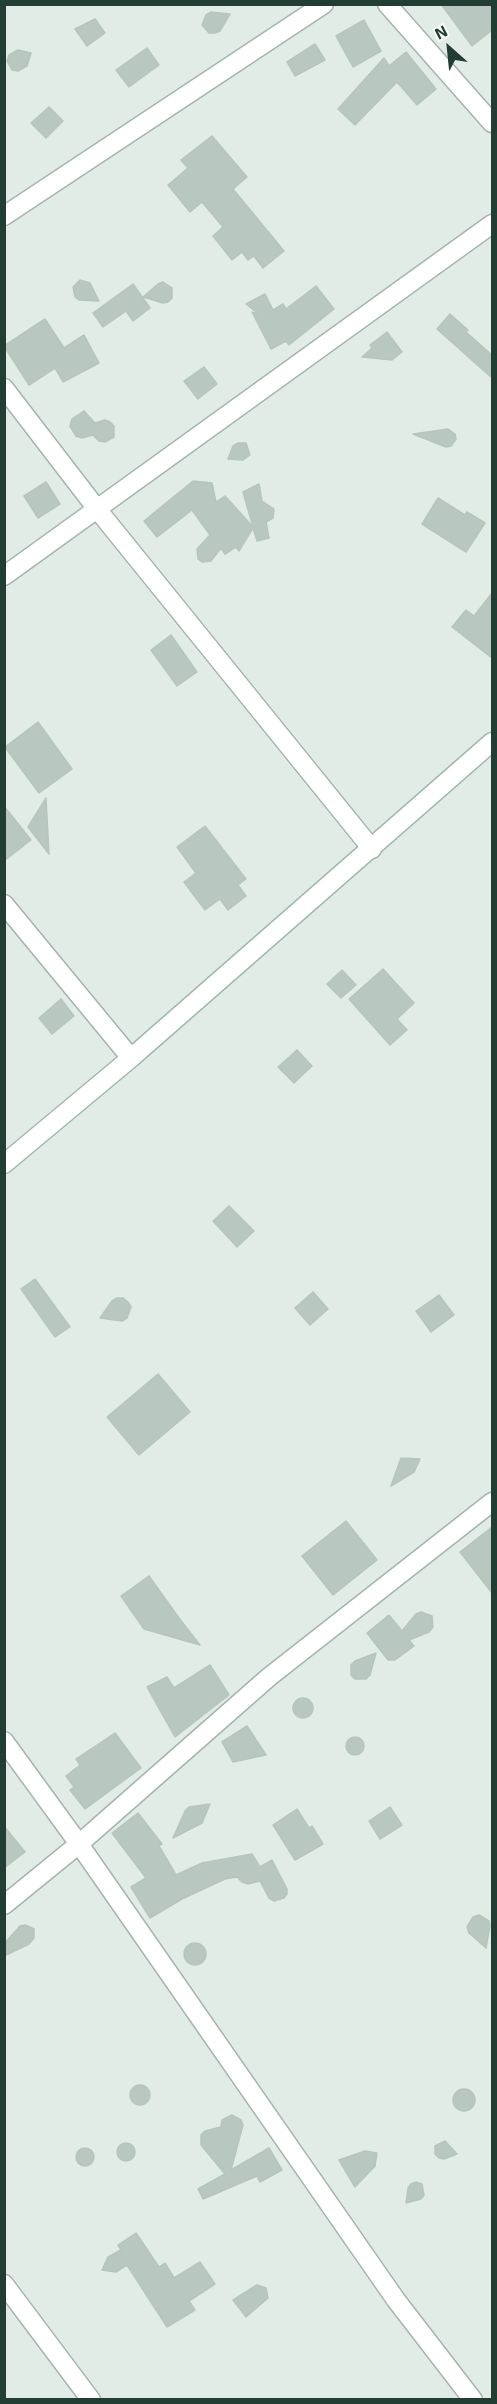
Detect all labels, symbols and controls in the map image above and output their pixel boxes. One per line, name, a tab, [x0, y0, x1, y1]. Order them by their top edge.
north arrow	[419, 18, 479, 78]
text: N	[431, 20, 450, 43]

